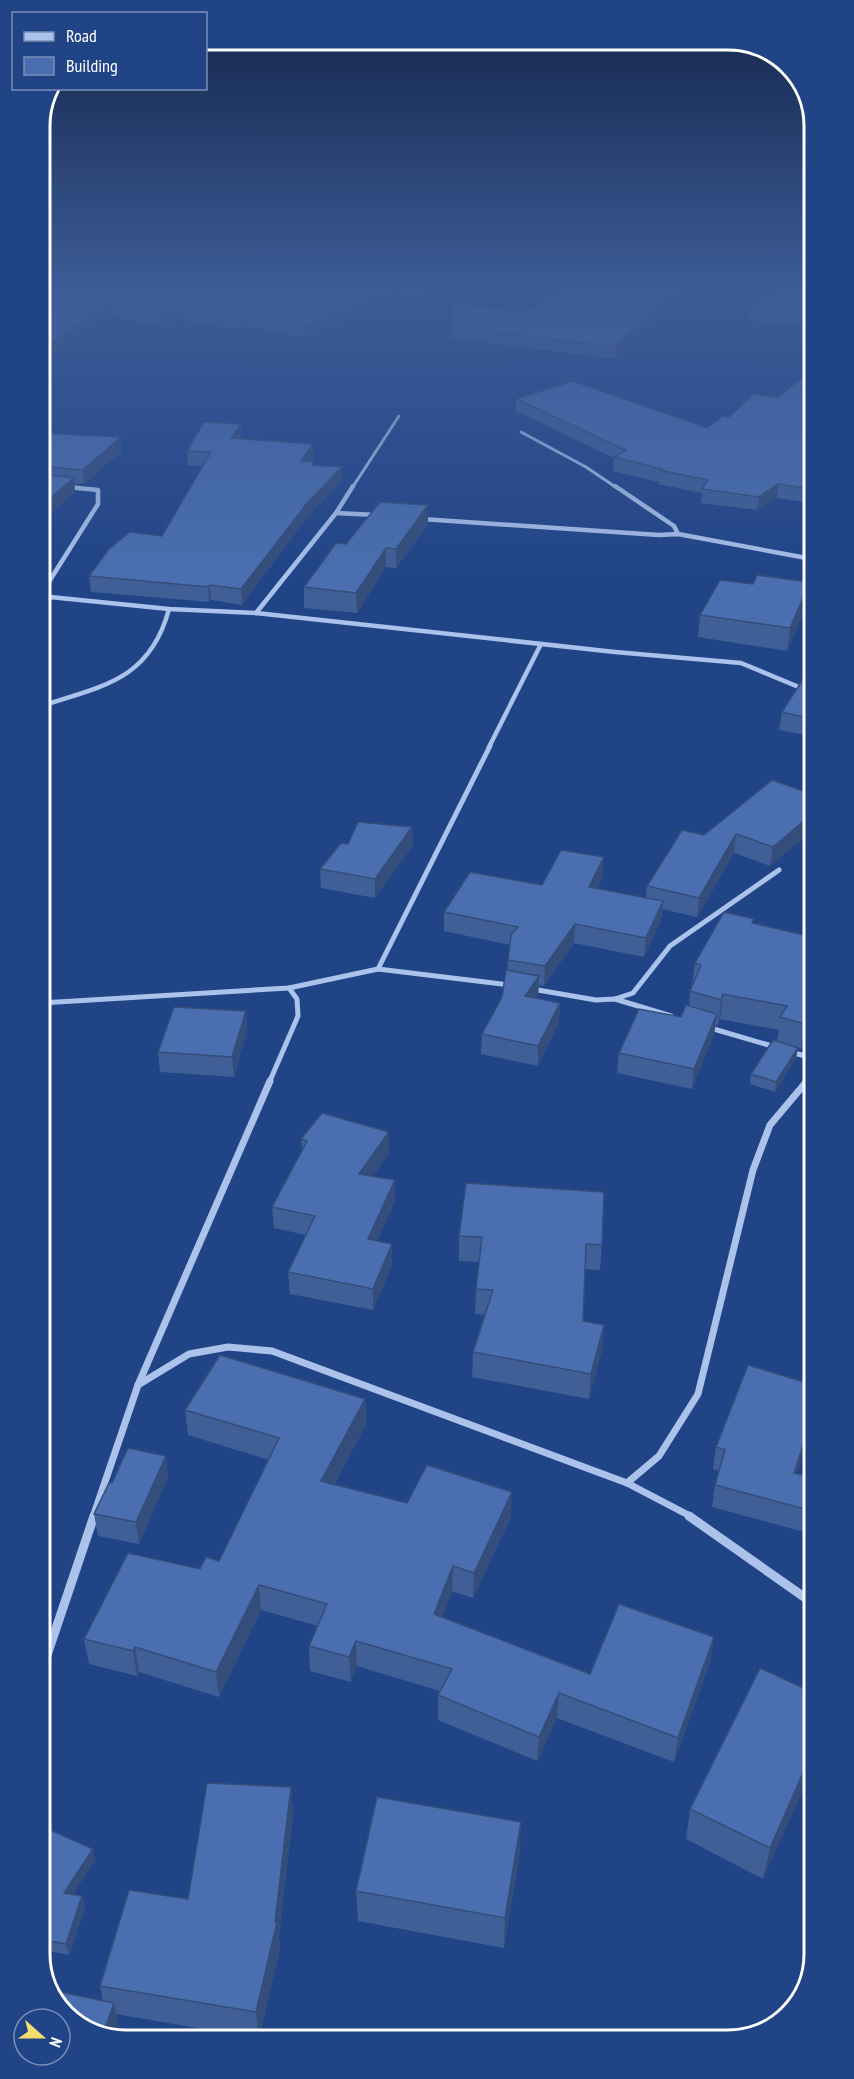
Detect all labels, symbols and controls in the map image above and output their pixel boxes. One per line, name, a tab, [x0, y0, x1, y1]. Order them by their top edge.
legend	[12, 12, 207, 90]
text: Road	[66, 24, 97, 47]
text: Building	[66, 54, 118, 77]
north arrow	[12, 2007, 72, 2067]
text: N	[45, 2035, 67, 2050]

